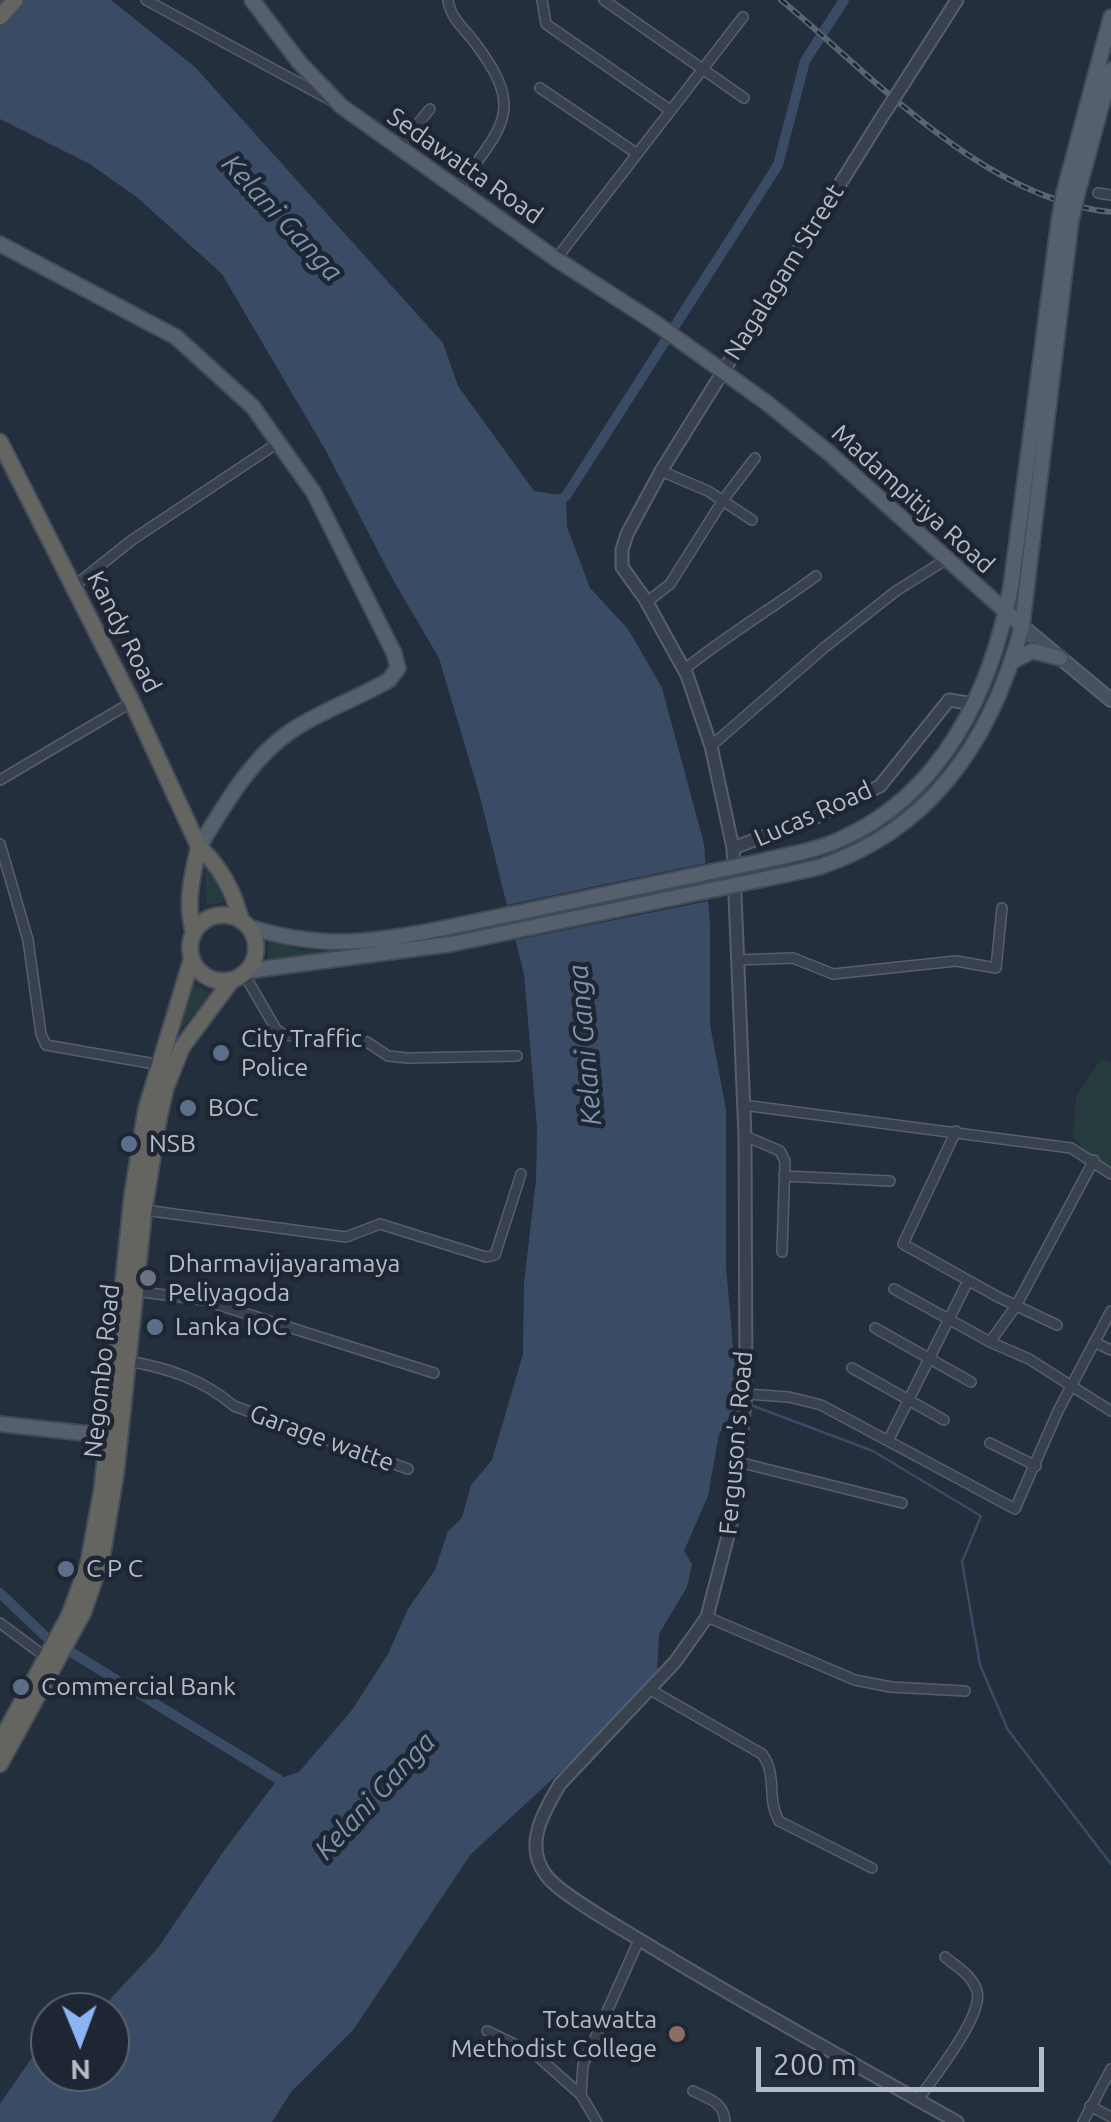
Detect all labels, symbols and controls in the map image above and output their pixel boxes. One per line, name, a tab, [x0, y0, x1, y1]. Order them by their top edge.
street label: Sedawatta Road	[382, 101, 548, 231]
water label: Kelani Ganga	[215, 147, 349, 289]
street label: Nagalagam Street	[718, 179, 850, 365]
street label: Madampitiya Road	[826, 418, 1000, 580]
street label: Kandy Road	[81, 566, 167, 698]
street label: Lucas Road	[750, 775, 876, 853]
water label: Kelani Ganga	[561, 963, 609, 1127]
place label: City Traffic Police	[241, 1024, 362, 1083]
marker: City Traffic Police	[210, 1042, 232, 1064]
place label: BOC	[208, 1093, 259, 1123]
marker: BOC	[177, 1097, 199, 1119]
place label: NSB	[149, 1129, 196, 1159]
marker: NSB	[118, 1133, 140, 1155]
place label: Dharmavijayaramaya Peliyagoda	[168, 1249, 400, 1308]
marker: Dharmavijayaramaya Peliyagoda	[137, 1267, 159, 1289]
street label: Negombo Road	[78, 1282, 126, 1460]
place label: Lanka IOC	[175, 1312, 287, 1342]
marker: Lanka IOC	[144, 1316, 166, 1338]
street label: Ferguson's Road	[713, 1350, 759, 1536]
street label: Garage watte	[246, 1398, 398, 1478]
place label: C P C	[86, 1554, 143, 1584]
marker: C P C	[55, 1558, 77, 1580]
place label: Commercial Bank	[41, 1672, 236, 1702]
marker: Commercial Bank	[10, 1676, 32, 1698]
water label: Kelani Ganga	[308, 1725, 442, 1867]
north arrow	[30, 1992, 130, 2092]
place label: Totawatta Methodist College	[451, 2005, 657, 2064]
marker: Totawatta Methodist College	[666, 2023, 688, 2045]
scale bar	[761, 2027, 1048, 2089]
text: 200 m	[773, 2047, 857, 2081]
text: N	[70, 2055, 91, 2086]

